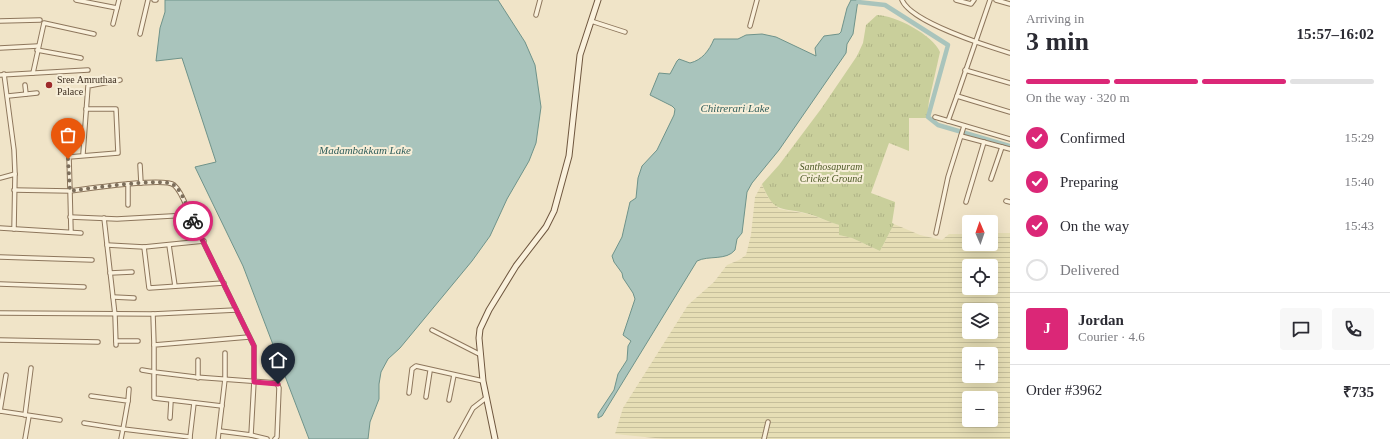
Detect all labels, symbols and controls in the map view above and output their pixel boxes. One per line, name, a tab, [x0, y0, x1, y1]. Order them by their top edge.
text: Arriving in	[1026, 11, 1084, 26]
text: 15:57–16:02	[1297, 26, 1374, 42]
text: 3 min	[1026, 27, 1089, 56]
place label: Sree Amruthaa Palace	[57, 74, 117, 97]
marker: Sree Amruthaa Palace	[44, 80, 54, 90]
text: On the way · 320 m	[1026, 90, 1130, 105]
water label: Chitrerari Lake	[701, 102, 770, 114]
pin	[51, 118, 85, 159]
icon: bag	[57, 124, 79, 146]
icon: check	[1026, 127, 1048, 149]
text: Confirmed	[1060, 130, 1125, 146]
text: 15:29	[1344, 130, 1374, 145]
water label: Madambakkam Lake	[318, 144, 411, 156]
park label: Santhosapuram Cricket Ground	[800, 161, 863, 184]
icon: check	[1026, 171, 1048, 193]
text: Preparing	[1060, 174, 1118, 190]
text: 15:40	[1344, 174, 1374, 189]
courier	[173, 201, 213, 241]
icon: bike	[182, 210, 204, 232]
north arrow	[962, 215, 998, 251]
map controls	[962, 215, 998, 427]
icon: check	[1026, 215, 1048, 237]
text: On the way	[1060, 218, 1129, 234]
text: 15:43	[1344, 218, 1374, 233]
button: locate	[962, 259, 998, 295]
text: Delivered	[1060, 262, 1119, 278]
button: layers	[962, 303, 998, 339]
button: chat	[1280, 308, 1322, 350]
button: phone	[1332, 308, 1374, 350]
text: Jordan	[1078, 312, 1124, 328]
text: J	[1043, 320, 1051, 336]
text: Courier · 4.6	[1078, 329, 1145, 344]
pin	[261, 343, 295, 384]
button: +	[962, 347, 998, 383]
icon: home	[267, 349, 289, 371]
text: Order #3962	[1026, 382, 1102, 398]
text: ₹735	[1343, 384, 1374, 400]
button: −	[962, 391, 998, 427]

